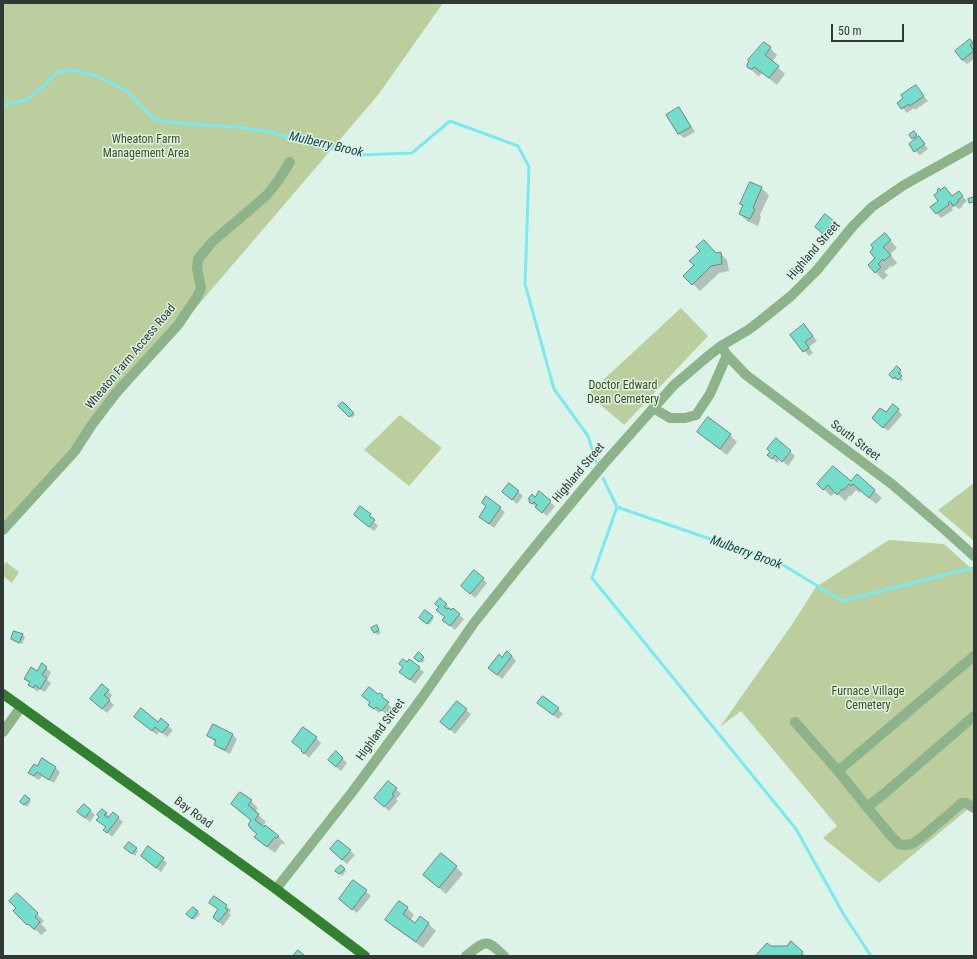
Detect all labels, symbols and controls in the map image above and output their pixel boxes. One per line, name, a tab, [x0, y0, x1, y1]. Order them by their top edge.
scale bar	[833, 16, 906, 42]
text: 50 m	[838, 24, 862, 38]
water label: Mulberry Brook	[287, 129, 365, 161]
park label: Wheaton Farm Management Area	[103, 133, 189, 161]
street label: Highland Street	[785, 219, 843, 283]
street label: Wheaton Farm Access Road	[83, 302, 179, 412]
park label: Doctor Edward Dean Cemetery	[587, 379, 659, 407]
street label: South Street	[827, 418, 883, 464]
street label: Highland Street	[550, 440, 608, 506]
water label: Mulberry Brook	[708, 533, 784, 573]
park label: Furnace Village Cemetery	[832, 685, 904, 713]
street label: Highland Street	[354, 696, 408, 764]
street label: Bay Road	[171, 794, 215, 832]

